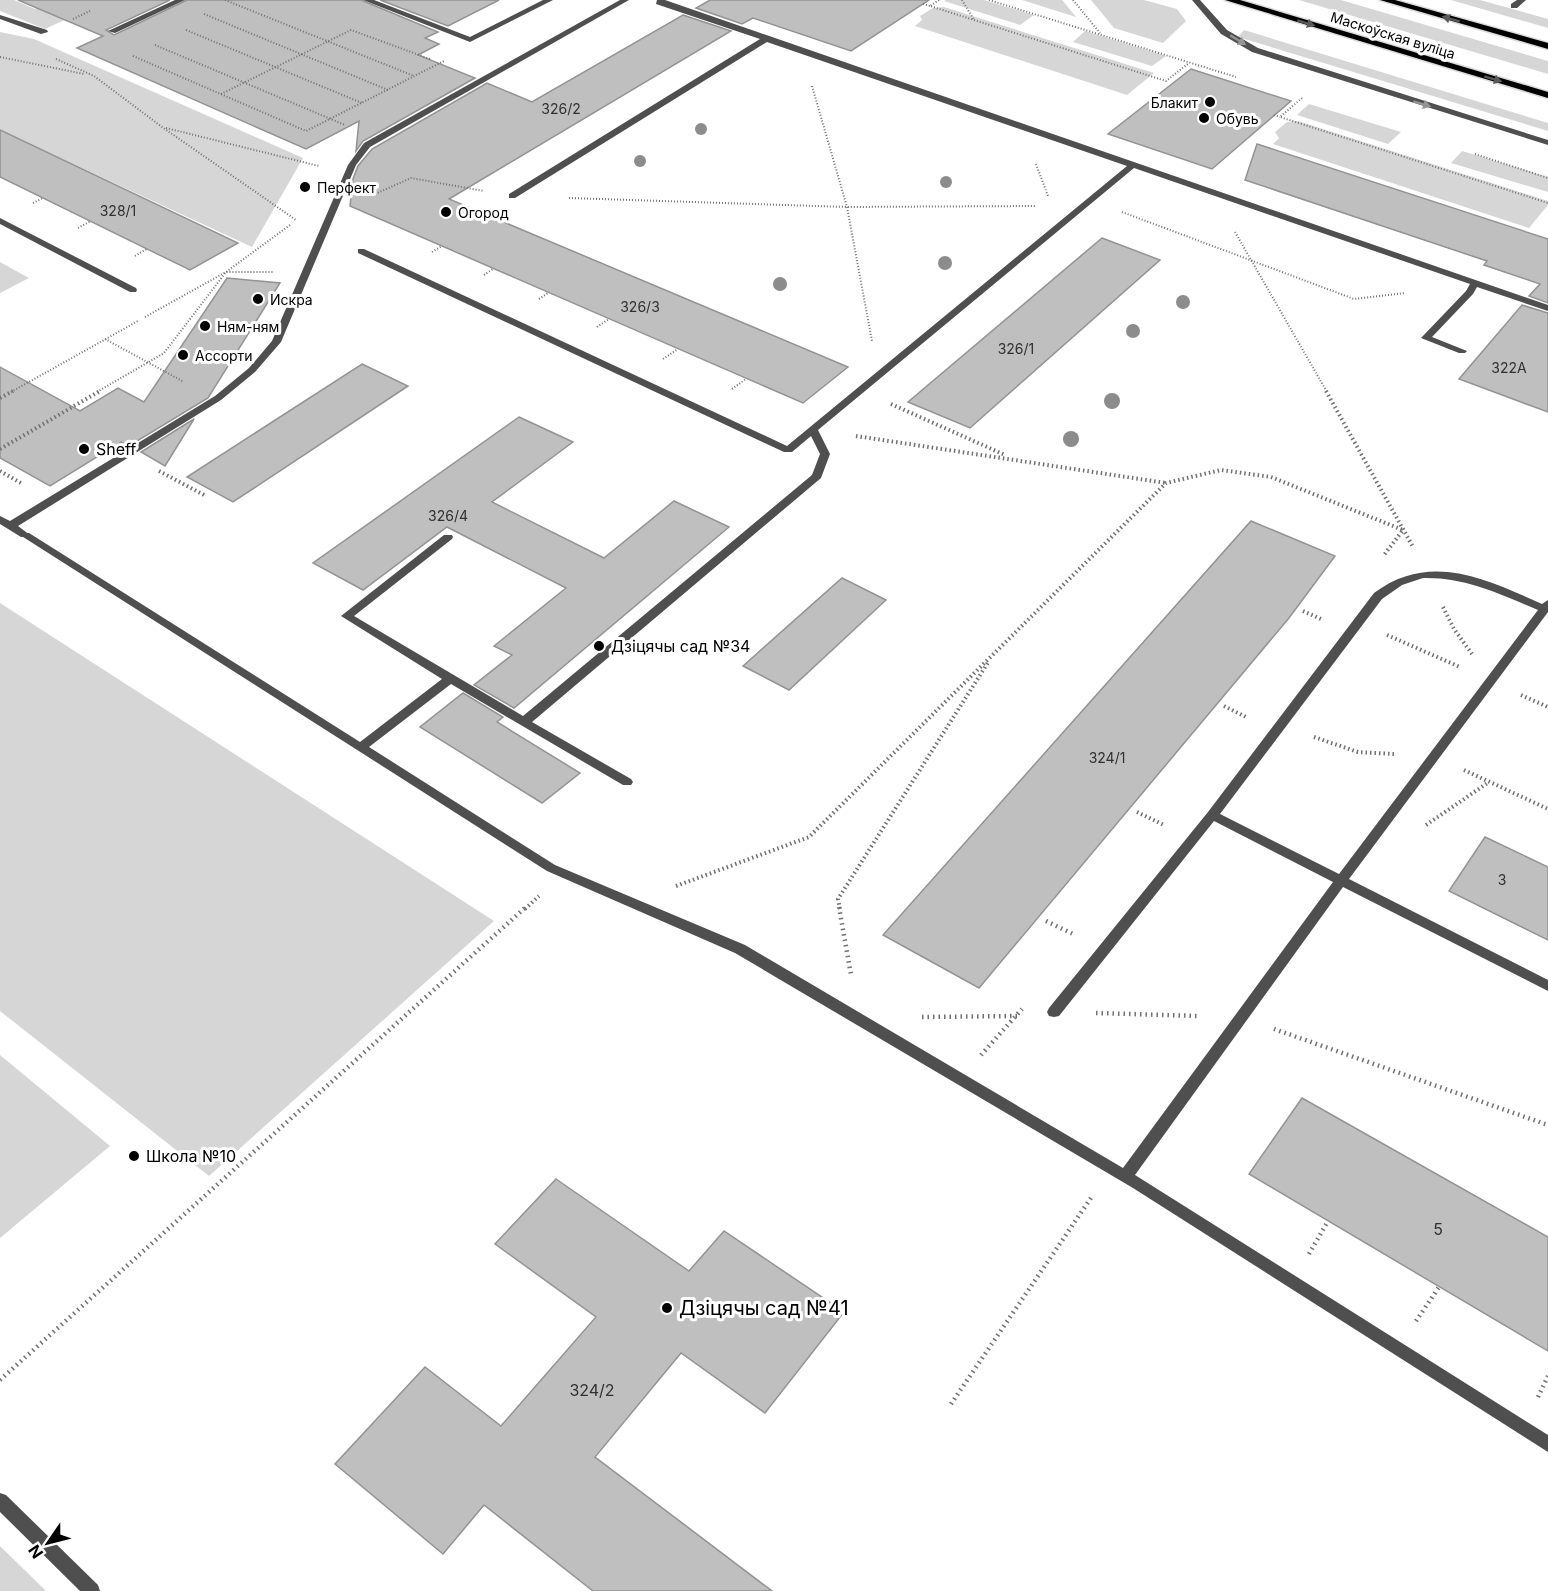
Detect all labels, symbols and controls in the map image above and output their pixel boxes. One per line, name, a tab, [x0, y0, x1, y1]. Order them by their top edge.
street label: Маскоўская вуліца	[1329, 8, 1457, 62]
one-way arrow	[1442, 14, 1460, 23]
one-way arrow	[1298, 19, 1316, 28]
one-way arrow	[1230, 35, 1246, 46]
one-way arrow	[1484, 75, 1502, 84]
place label: Блакит	[1151, 94, 1198, 111]
marker: Блакит	[1203, 95, 1217, 109]
one-way arrow	[1413, 99, 1431, 109]
house number: 326/2	[541, 100, 581, 117]
place label: Обувь	[1216, 110, 1259, 127]
marker: Обувь	[1197, 111, 1211, 125]
place label: Перфект	[317, 179, 377, 196]
marker: Перфект	[298, 180, 312, 194]
house number: 328/1	[100, 202, 136, 219]
place label: Огород	[458, 204, 509, 221]
marker: Огород	[439, 205, 453, 219]
place label: Искра	[270, 291, 313, 308]
marker: Искра	[251, 292, 265, 306]
house number: 326/3	[620, 298, 660, 315]
place label: Ням-ням	[217, 318, 279, 335]
marker: Ням-ням	[198, 319, 212, 333]
house number: 326/1	[998, 340, 1034, 357]
place label: Ассорти	[195, 347, 253, 364]
marker: Ассорти	[176, 348, 190, 362]
house number: 322А	[1491, 359, 1527, 376]
place label: Sheff	[96, 439, 136, 459]
marker: Sheff	[77, 442, 91, 456]
house number: 326/4	[428, 507, 468, 524]
place label: Дзіцячы сад №34	[611, 636, 750, 656]
marker: Дзіцячы сад №34	[592, 639, 606, 653]
house number: 324/1	[1089, 749, 1125, 766]
house number: 3	[1498, 871, 1506, 888]
place label: Школа №10	[146, 1146, 236, 1166]
marker: Школа №10	[127, 1149, 141, 1163]
house number: 5	[1433, 1219, 1443, 1239]
place label: Дзіцячы сад №41	[679, 1296, 849, 1320]
marker: Дзіцячы сад №41	[660, 1301, 674, 1315]
house number: 324/2	[569, 1380, 615, 1400]
north arrow	[18, 1513, 78, 1573]
text: N	[24, 1541, 47, 1562]

